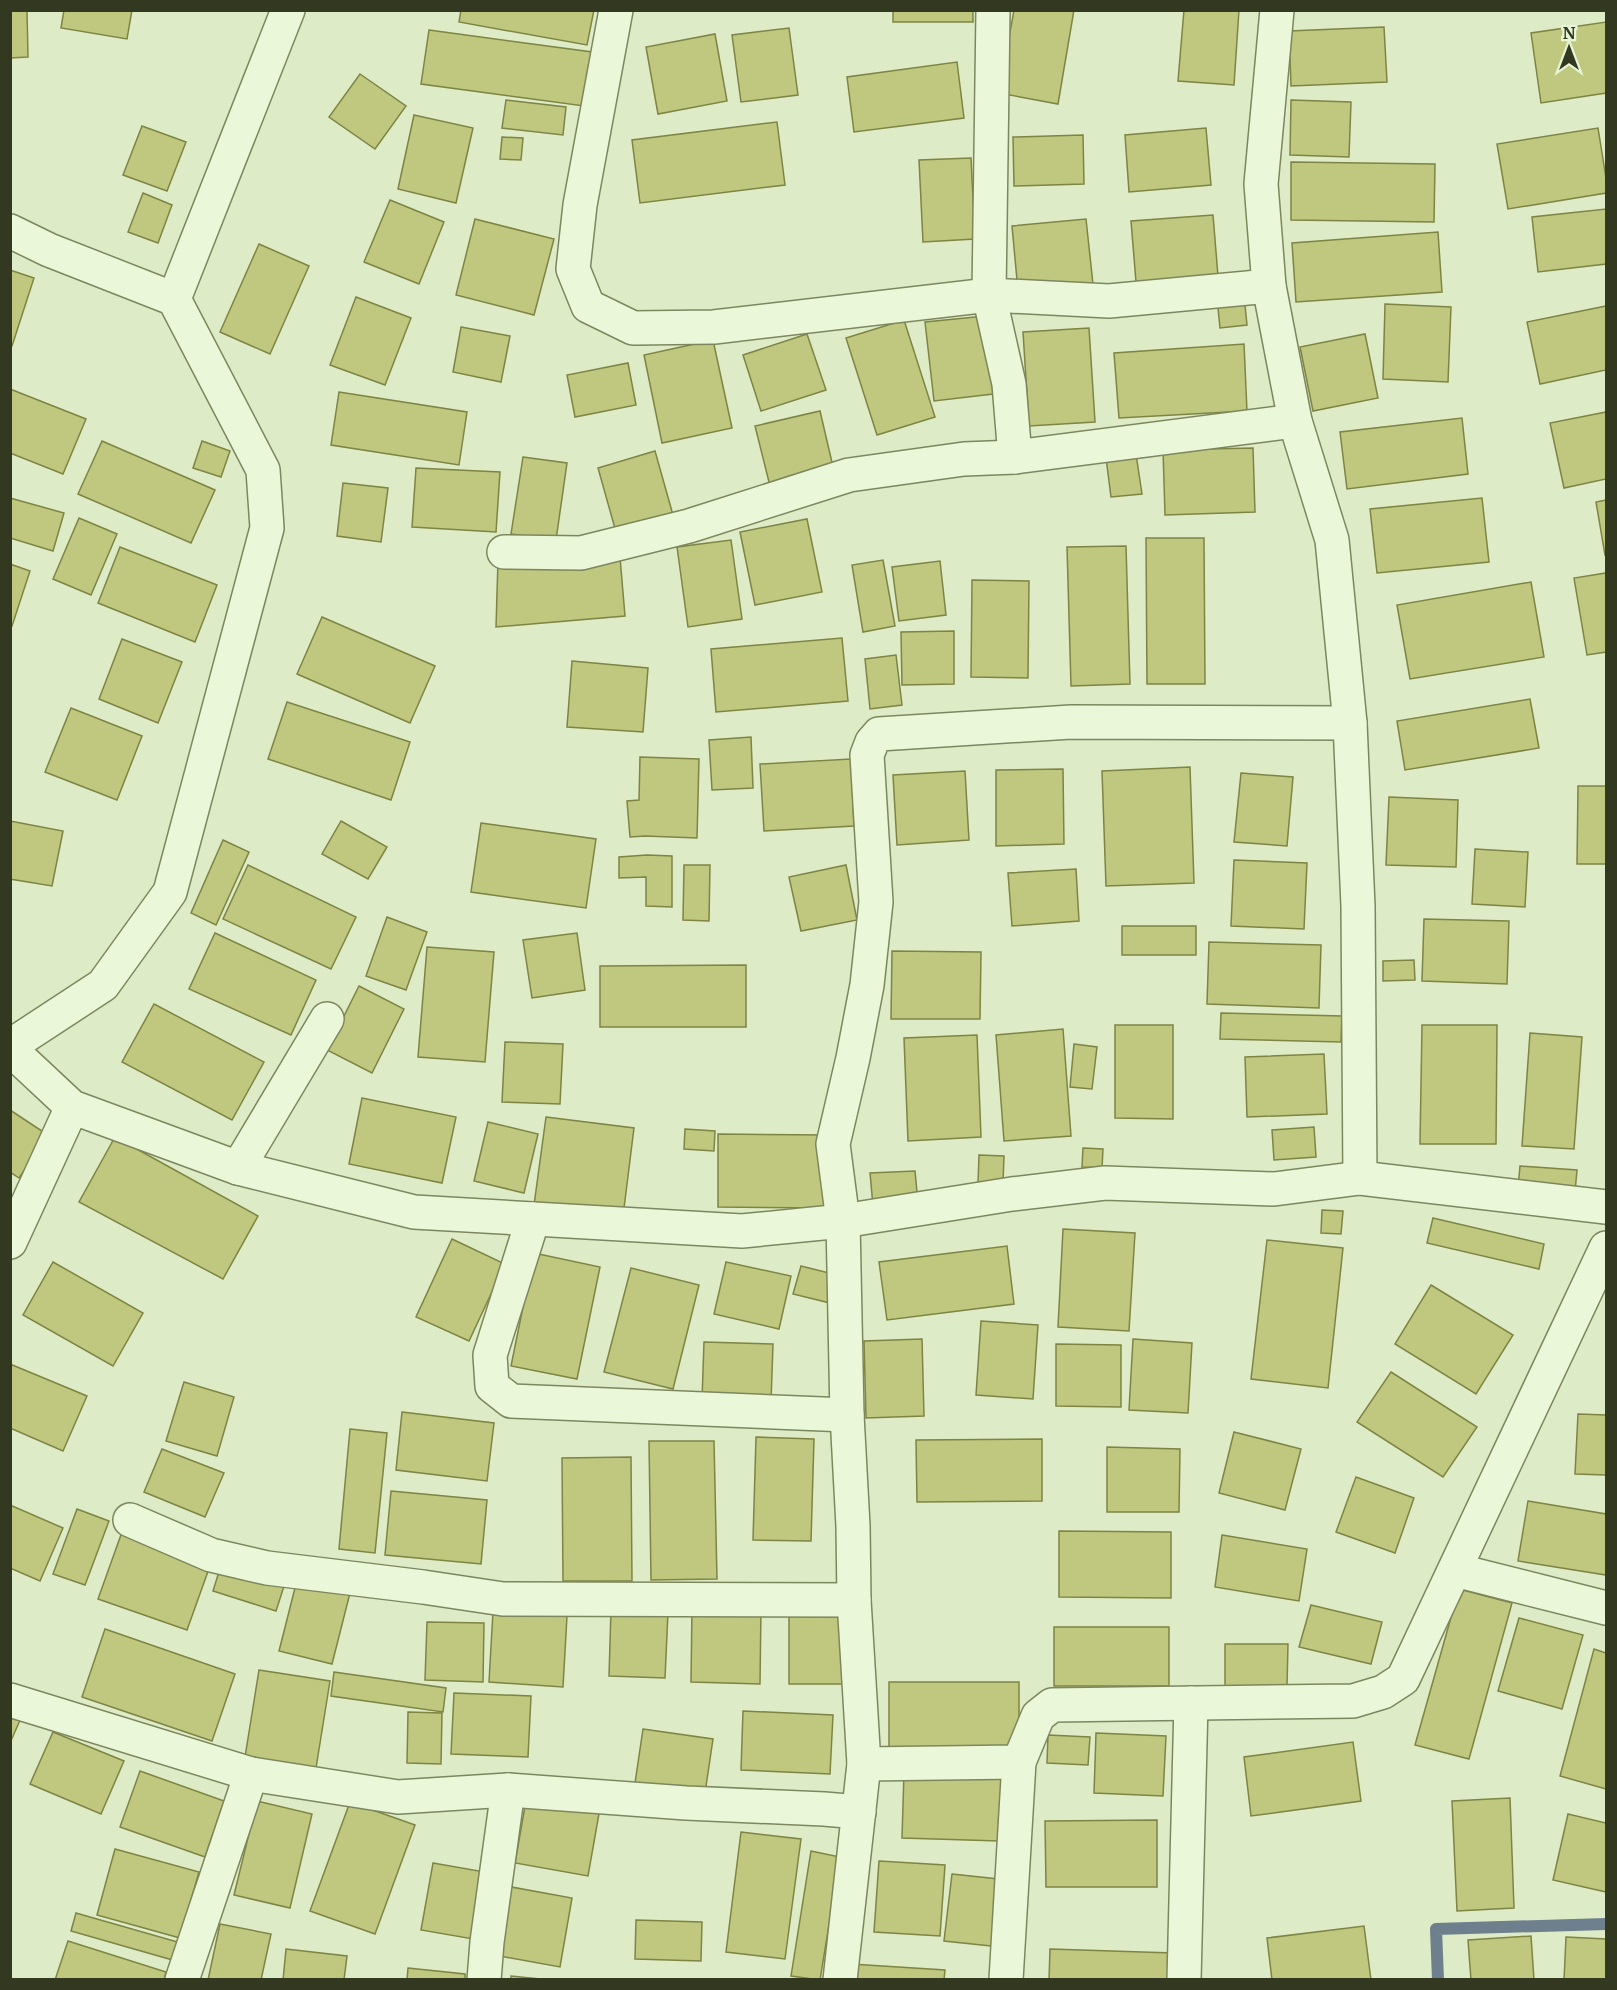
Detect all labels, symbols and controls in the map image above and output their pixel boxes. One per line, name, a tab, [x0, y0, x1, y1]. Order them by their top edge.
north arrow	[1539, 18, 1599, 78]
text: N	[1563, 23, 1576, 43]

